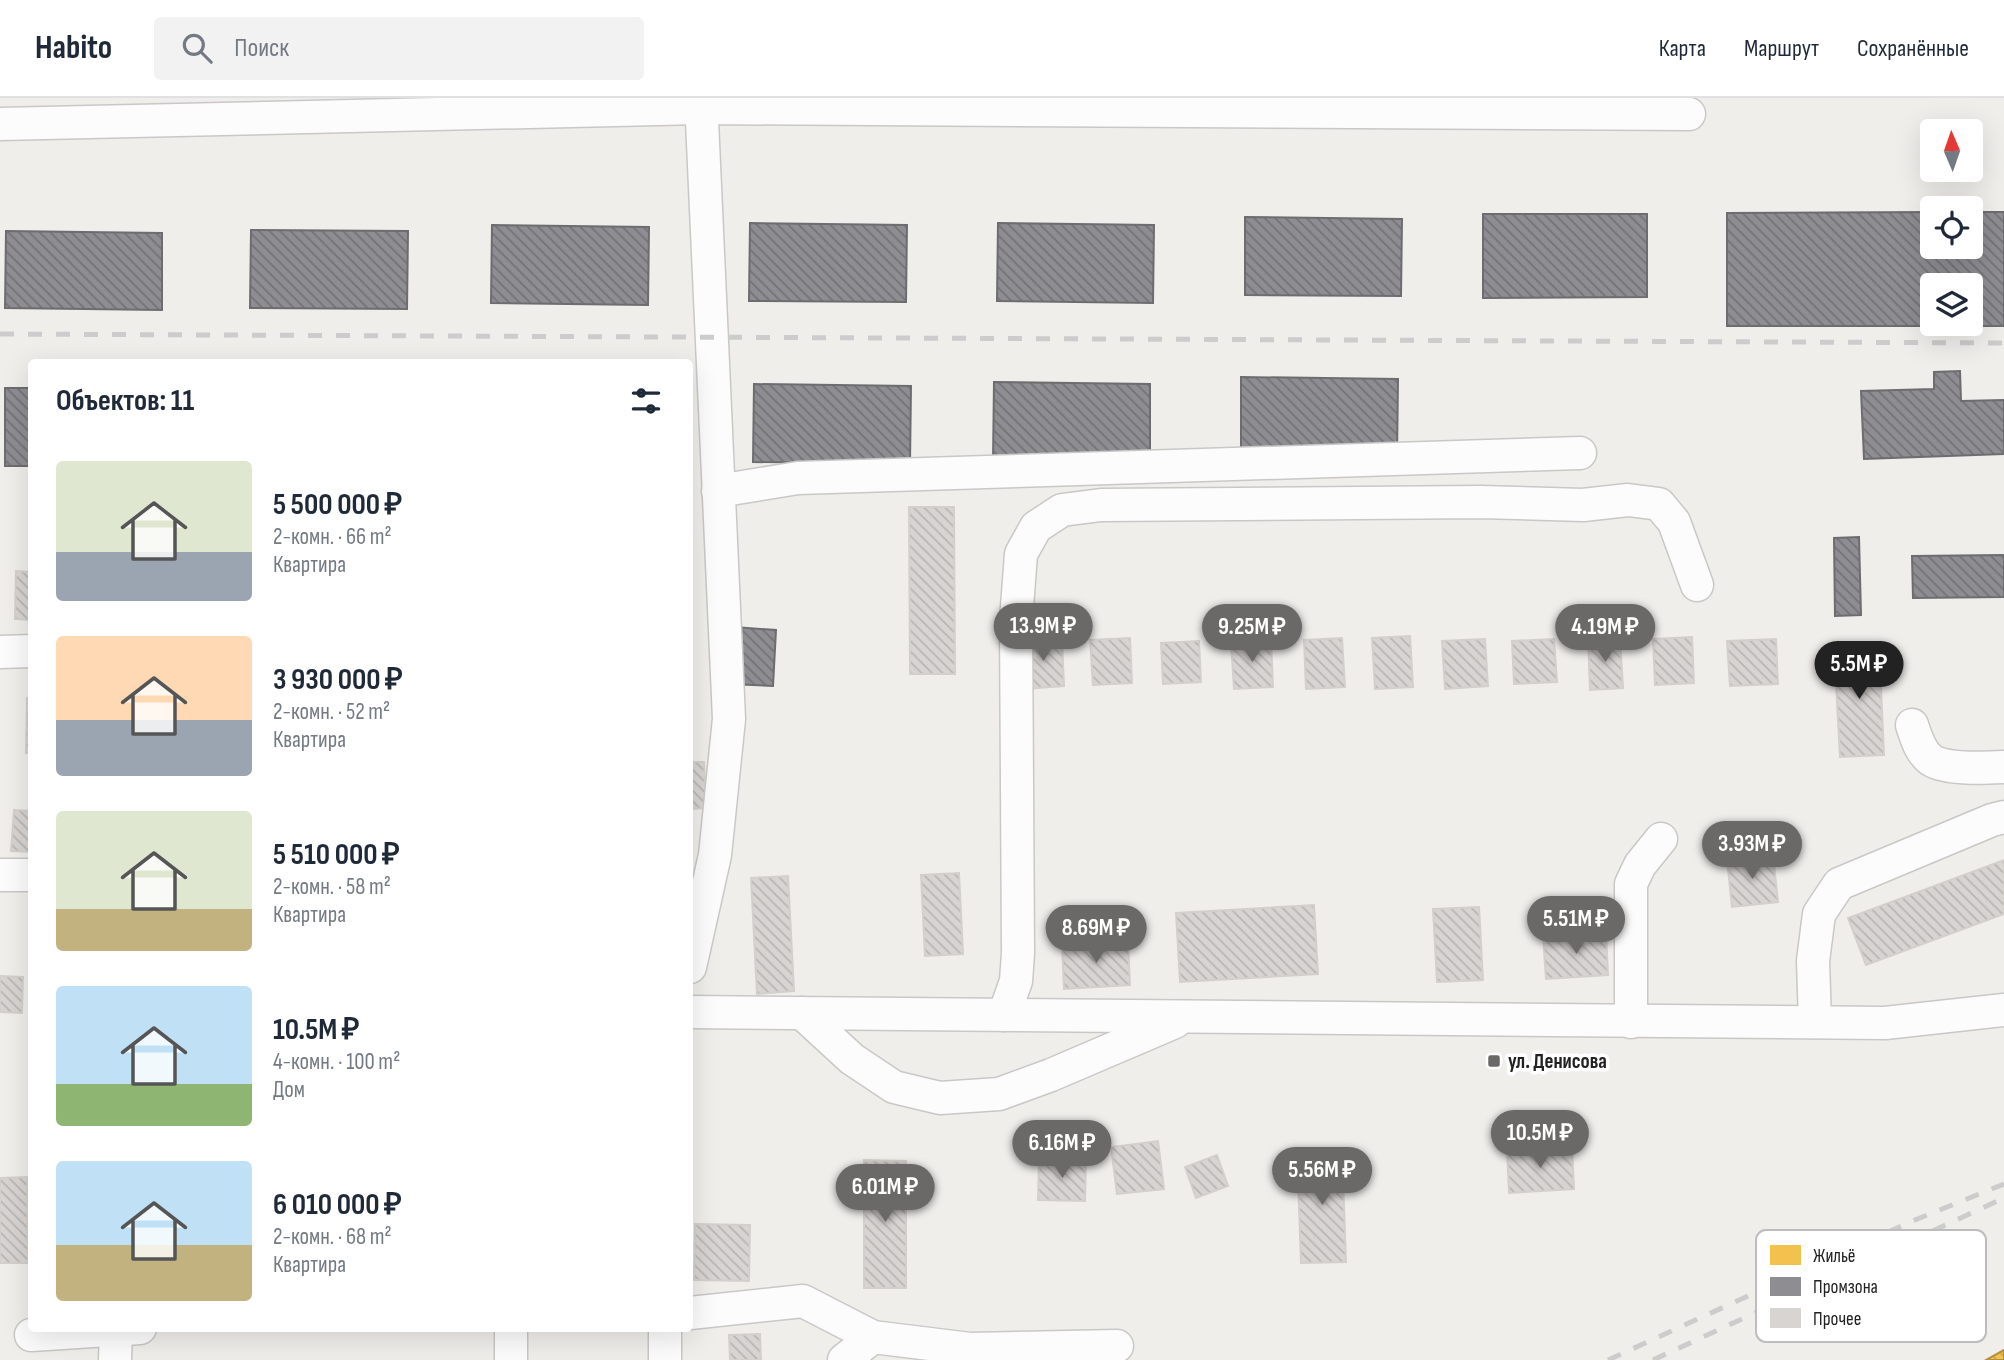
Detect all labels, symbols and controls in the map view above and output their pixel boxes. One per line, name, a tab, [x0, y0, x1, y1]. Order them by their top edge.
search box	[154, 17, 644, 80]
text: Habito	[35, 28, 112, 68]
icon: search	[178, 29, 216, 67]
text: Поиск	[234, 33, 289, 64]
text: Карта	[1659, 34, 1706, 63]
text: Маршрут	[1744, 34, 1819, 63]
text: Сохранённые	[1857, 34, 1969, 63]
north arrow	[1920, 119, 1983, 182]
map controls	[1920, 119, 1983, 336]
button: locate	[1920, 196, 1983, 259]
button: layers	[1920, 273, 1983, 336]
icon: filters	[627, 382, 665, 420]
text: Объектов: 11	[56, 383, 194, 419]
text: 5 500 000 ₽	[273, 487, 402, 523]
icon: home	[112, 489, 196, 573]
text: 2-комн. · 66 m²	[273, 523, 392, 551]
text: Квартира	[273, 551, 346, 579]
pin: 13.9M ₽	[978, 603, 1108, 663]
pin: 9.25M ₽	[1187, 604, 1317, 664]
pin: 4.19M ₽	[1540, 604, 1670, 664]
text: 13.9M ₽	[1010, 612, 1076, 640]
text: 9.25M ₽	[1218, 613, 1286, 641]
text: 4.19M ₽	[1571, 613, 1639, 641]
pin: 5.5M ₽	[1802, 642, 1916, 701]
text: 5.5M ₽	[1831, 650, 1887, 678]
text: 3 930 000 ₽	[273, 662, 403, 698]
icon: home	[112, 664, 196, 748]
text: 2-комн. · 52 m²	[273, 698, 390, 726]
text: Квартира	[273, 726, 346, 754]
pin: 3.93M ₽	[1687, 822, 1817, 881]
text: 3.93M ₽	[1718, 830, 1786, 858]
text: 5 510 000 ₽	[273, 837, 400, 873]
icon: home	[112, 839, 196, 923]
text: 2-комн. · 58 m²	[273, 873, 391, 901]
pin: 5.51M ₽	[1511, 896, 1641, 956]
text: Квартира	[273, 901, 346, 929]
text: 5.51M ₽	[1543, 905, 1609, 933]
pin: 8.69M ₽	[1031, 906, 1161, 965]
text: 8.69M ₽	[1062, 914, 1130, 942]
text: 10.5M ₽	[273, 1012, 359, 1048]
icon: home	[112, 1014, 196, 1098]
text: 4-комн. · 100 m²	[273, 1048, 400, 1076]
place label: ул. Денисова	[1508, 1049, 1607, 1074]
marker: ул. Денисова	[1486, 1053, 1502, 1069]
text: Дом	[273, 1076, 305, 1104]
pin: 10.5M ₽	[1475, 1110, 1605, 1170]
text: 10.5M ₽	[1507, 1119, 1573, 1147]
pin: 6.16M ₽	[997, 1121, 1127, 1180]
text: 6.16M ₽	[1028, 1129, 1096, 1157]
pin: 5.56M ₽	[1257, 1148, 1387, 1207]
text: 5.56M ₽	[1288, 1156, 1356, 1184]
pin: 6.01M ₽	[820, 1164, 950, 1224]
text: 6.01M ₽	[852, 1173, 918, 1201]
text: 6 010 000 ₽	[273, 1187, 402, 1223]
icon: home	[112, 1189, 196, 1273]
text: 2-комн. · 68 m²	[273, 1223, 392, 1251]
legend	[1756, 1230, 1986, 1342]
text: Жильё	[1813, 1245, 1856, 1268]
text: Квартира	[273, 1251, 346, 1279]
text: Промзона	[1813, 1276, 1878, 1299]
text: Прочее	[1813, 1308, 1861, 1331]

